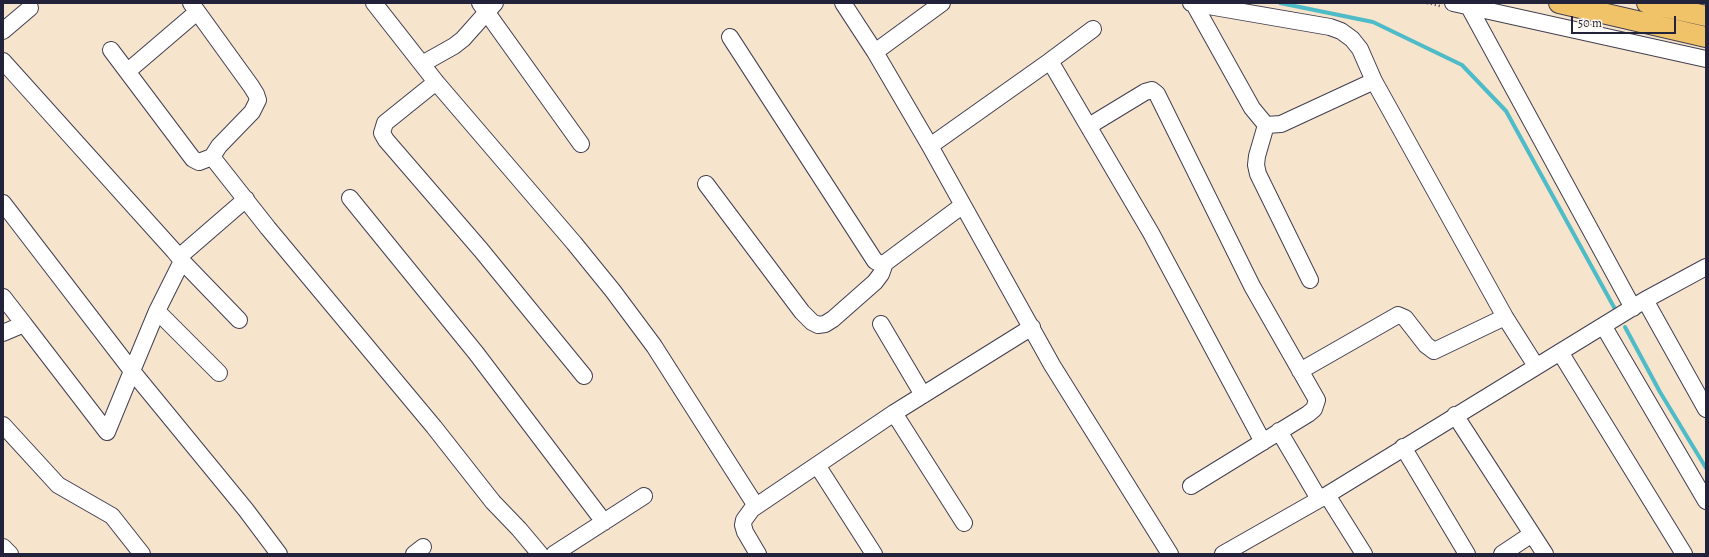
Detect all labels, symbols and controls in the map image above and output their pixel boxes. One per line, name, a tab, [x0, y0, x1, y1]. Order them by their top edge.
scale bar	[1573, 8, 1678, 34]
text: 50 m	[1578, 15, 1602, 31]

